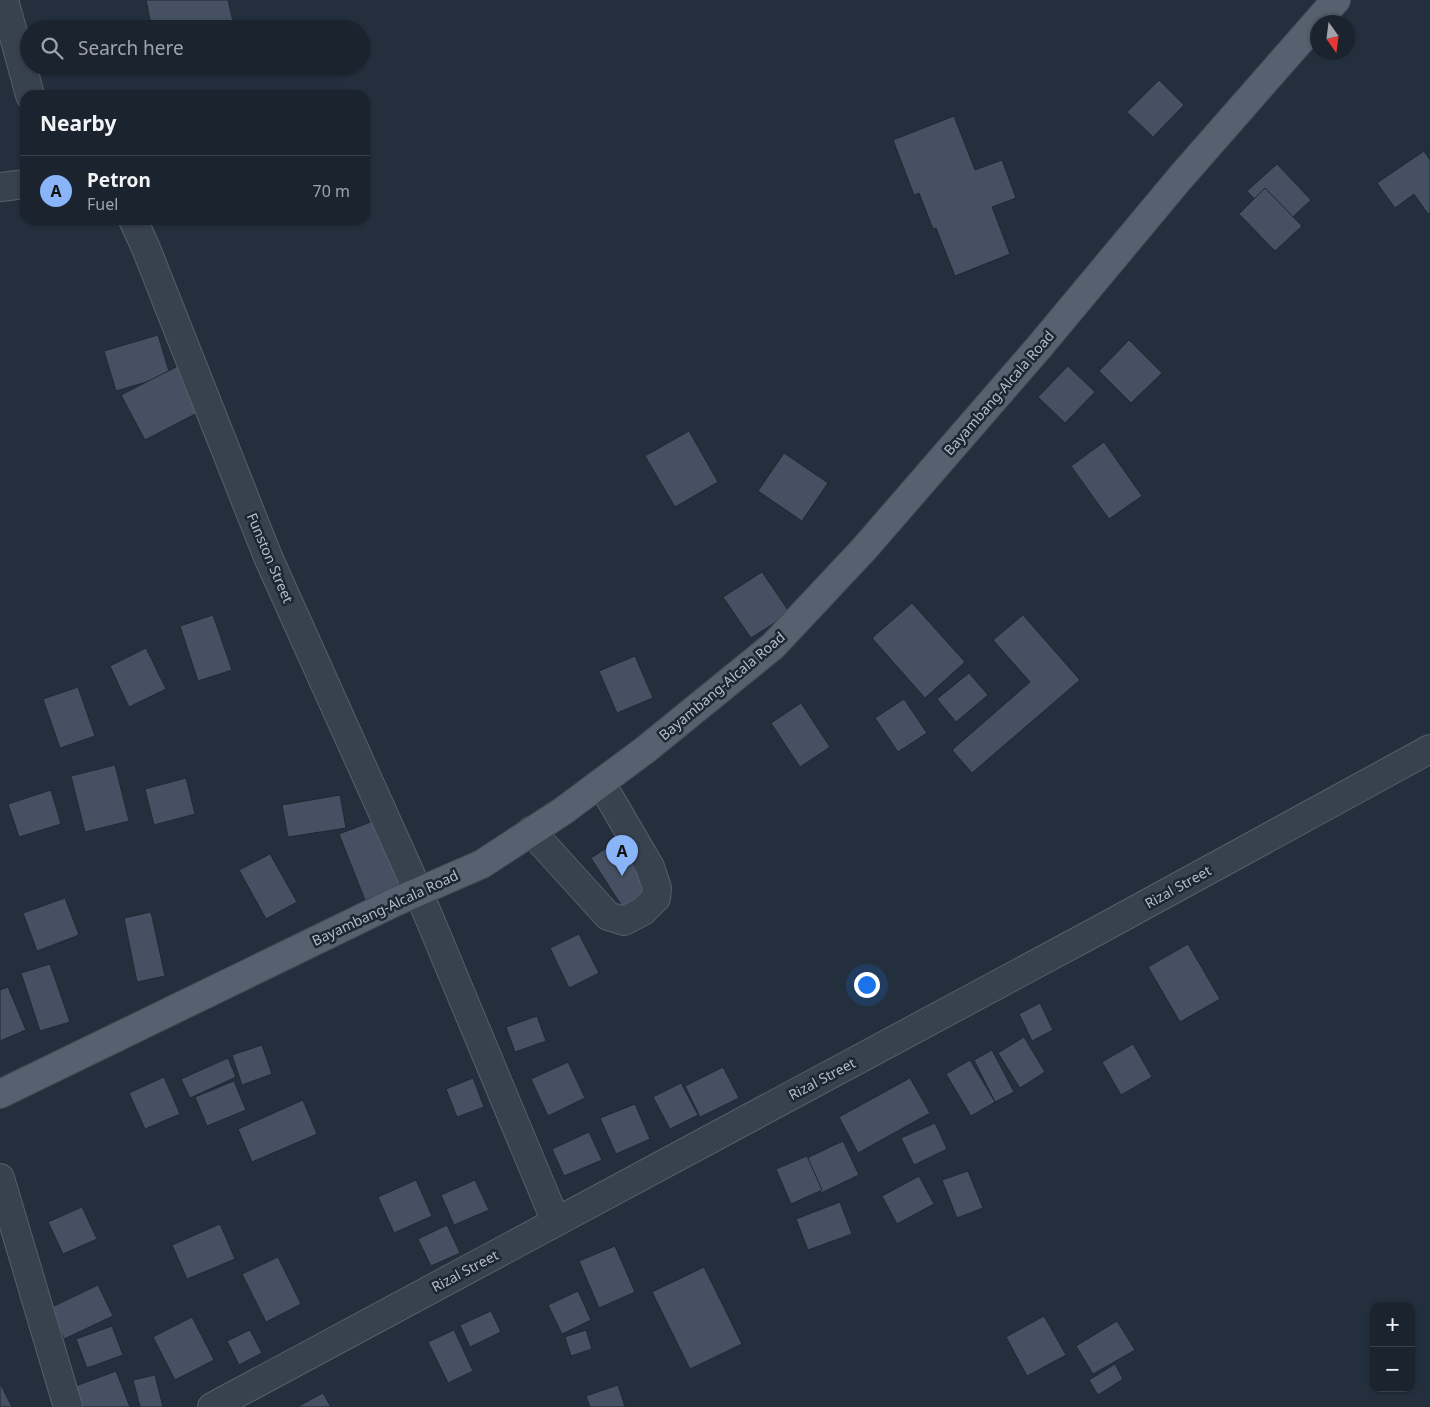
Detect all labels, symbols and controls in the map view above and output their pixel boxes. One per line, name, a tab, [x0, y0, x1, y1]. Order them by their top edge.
north arrow	[1310, 15, 1355, 60]
search box	[20, 20, 370, 75]
icon: search	[38, 34, 66, 62]
text: Search here	[78, 35, 184, 61]
text: Nearby	[40, 109, 116, 137]
text: Petron	[87, 167, 151, 193]
text: A	[50, 180, 62, 202]
text: 70 m	[313, 180, 350, 202]
text: Fuel	[87, 193, 118, 215]
street label: Bayambang-Alcala Road	[939, 326, 1058, 459]
street label: Funston Street	[243, 510, 298, 606]
street label: Bayambang-Alcala Road	[655, 627, 789, 744]
pin: A	[606, 835, 638, 876]
street label: Rizal Street	[1141, 861, 1214, 913]
street label: Bayambang-Alcala Road	[309, 865, 461, 950]
your location	[854, 972, 880, 998]
street label: Rizal Street	[785, 1053, 858, 1104]
street label: Rizal Street	[428, 1245, 501, 1296]
map controls	[1370, 1302, 1415, 1392]
button: +	[1370, 1302, 1415, 1347]
button: −	[1370, 1347, 1415, 1392]

